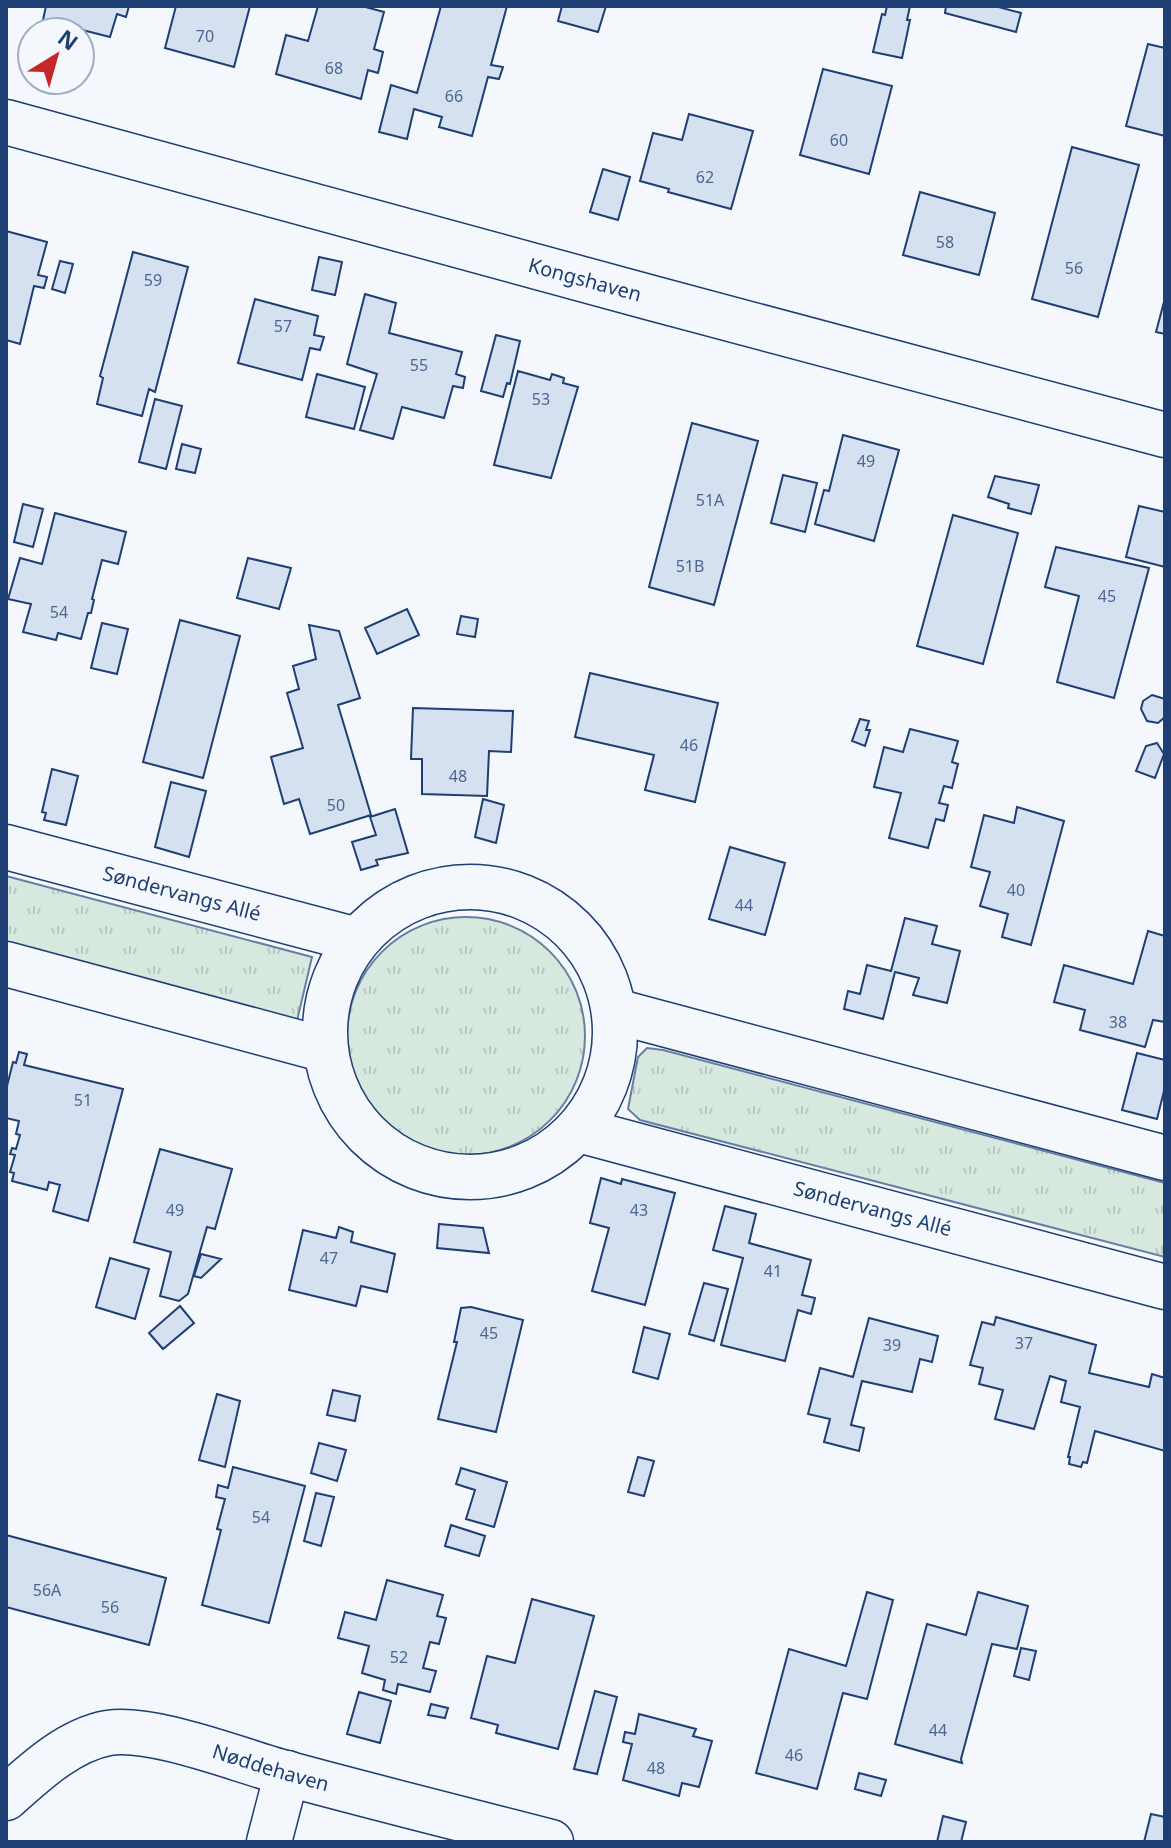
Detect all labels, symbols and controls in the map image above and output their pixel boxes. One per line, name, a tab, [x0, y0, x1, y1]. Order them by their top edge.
north arrow	[16, 16, 96, 96]
text: N	[52, 22, 85, 57]
house number: 70	[196, 25, 214, 47]
house number: 68	[325, 57, 343, 79]
house number: 66	[445, 85, 463, 107]
house number: 60	[830, 129, 848, 151]
house number: 62	[696, 166, 714, 188]
house number: 58	[936, 231, 954, 253]
street label: Kongshaven	[525, 251, 645, 308]
house number: 56	[1065, 257, 1083, 279]
house number: 59	[144, 269, 162, 291]
house number: 57	[274, 315, 292, 337]
house number: 55	[410, 354, 428, 376]
house number: 53	[532, 388, 550, 410]
house number: 49	[857, 450, 875, 472]
house number: 51A	[696, 489, 725, 511]
house number: 51B	[676, 555, 704, 577]
house number: 45	[1098, 585, 1116, 607]
house number: 54	[50, 601, 68, 623]
house number: 46	[680, 734, 698, 756]
house number: 48	[449, 765, 467, 787]
house number: 50	[327, 794, 345, 816]
street label: Søndervangs Allé	[100, 859, 264, 927]
house number: 40	[1007, 879, 1025, 901]
house number: 44	[735, 894, 753, 916]
house number: 38	[1109, 1011, 1127, 1033]
house number: 51	[74, 1089, 92, 1111]
street label: Søndervangs Allé	[791, 1174, 955, 1242]
house number: 49	[166, 1199, 184, 1221]
house number: 43	[630, 1199, 648, 1221]
house number: 47	[320, 1247, 338, 1269]
house number: 41	[764, 1260, 782, 1282]
house number: 45	[480, 1322, 498, 1344]
house number: 37	[1015, 1332, 1033, 1354]
house number: 39	[883, 1334, 901, 1356]
house number: 54	[252, 1506, 270, 1528]
house number: 56A	[33, 1579, 62, 1601]
house number: 56	[101, 1596, 119, 1618]
house number: 52	[390, 1646, 408, 1668]
house number: 44	[929, 1719, 947, 1741]
street label: Nøddehaven	[209, 1737, 332, 1797]
house number: 46	[785, 1744, 803, 1766]
house number: 48	[647, 1757, 665, 1779]

